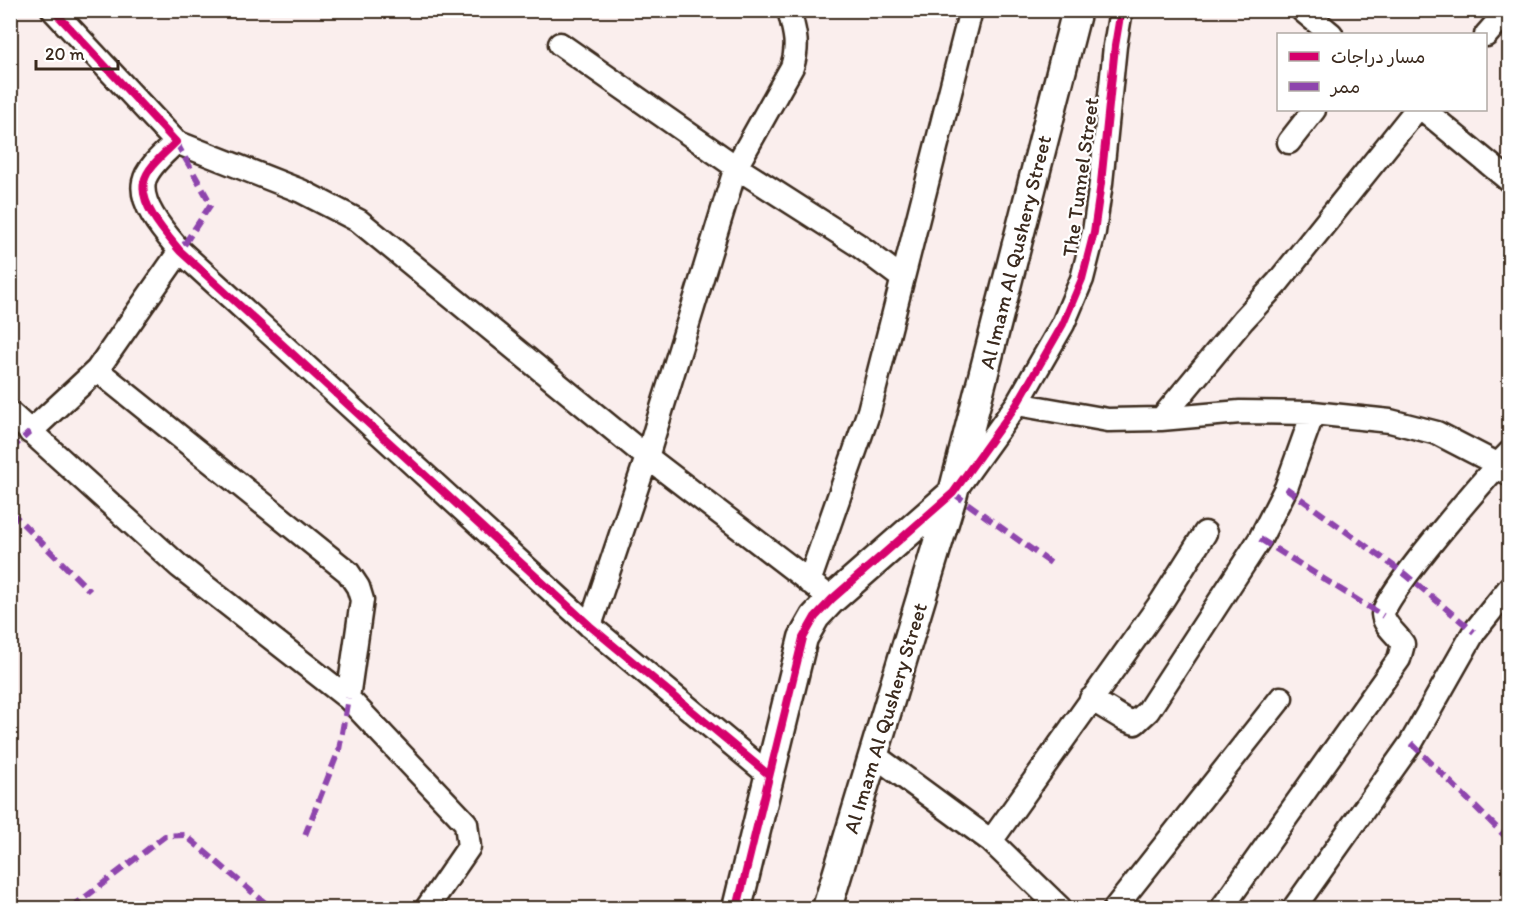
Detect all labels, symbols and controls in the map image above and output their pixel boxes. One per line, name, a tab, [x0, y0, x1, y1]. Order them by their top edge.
scale bar	[36, 33, 118, 71]
legend	[1277, 33, 1487, 111]
text: 20 m	[45, 43, 85, 65]
text: مسار دراجات	[1331, 46, 1425, 68]
text: ممر	[1329, 76, 1360, 98]
street label: The Tunnel Street	[1056, 96, 1104, 258]
street label: Al Imam Al Qushery Street	[974, 132, 1056, 371]
street label: Al Imam Al Qushery Street	[838, 599, 932, 836]

